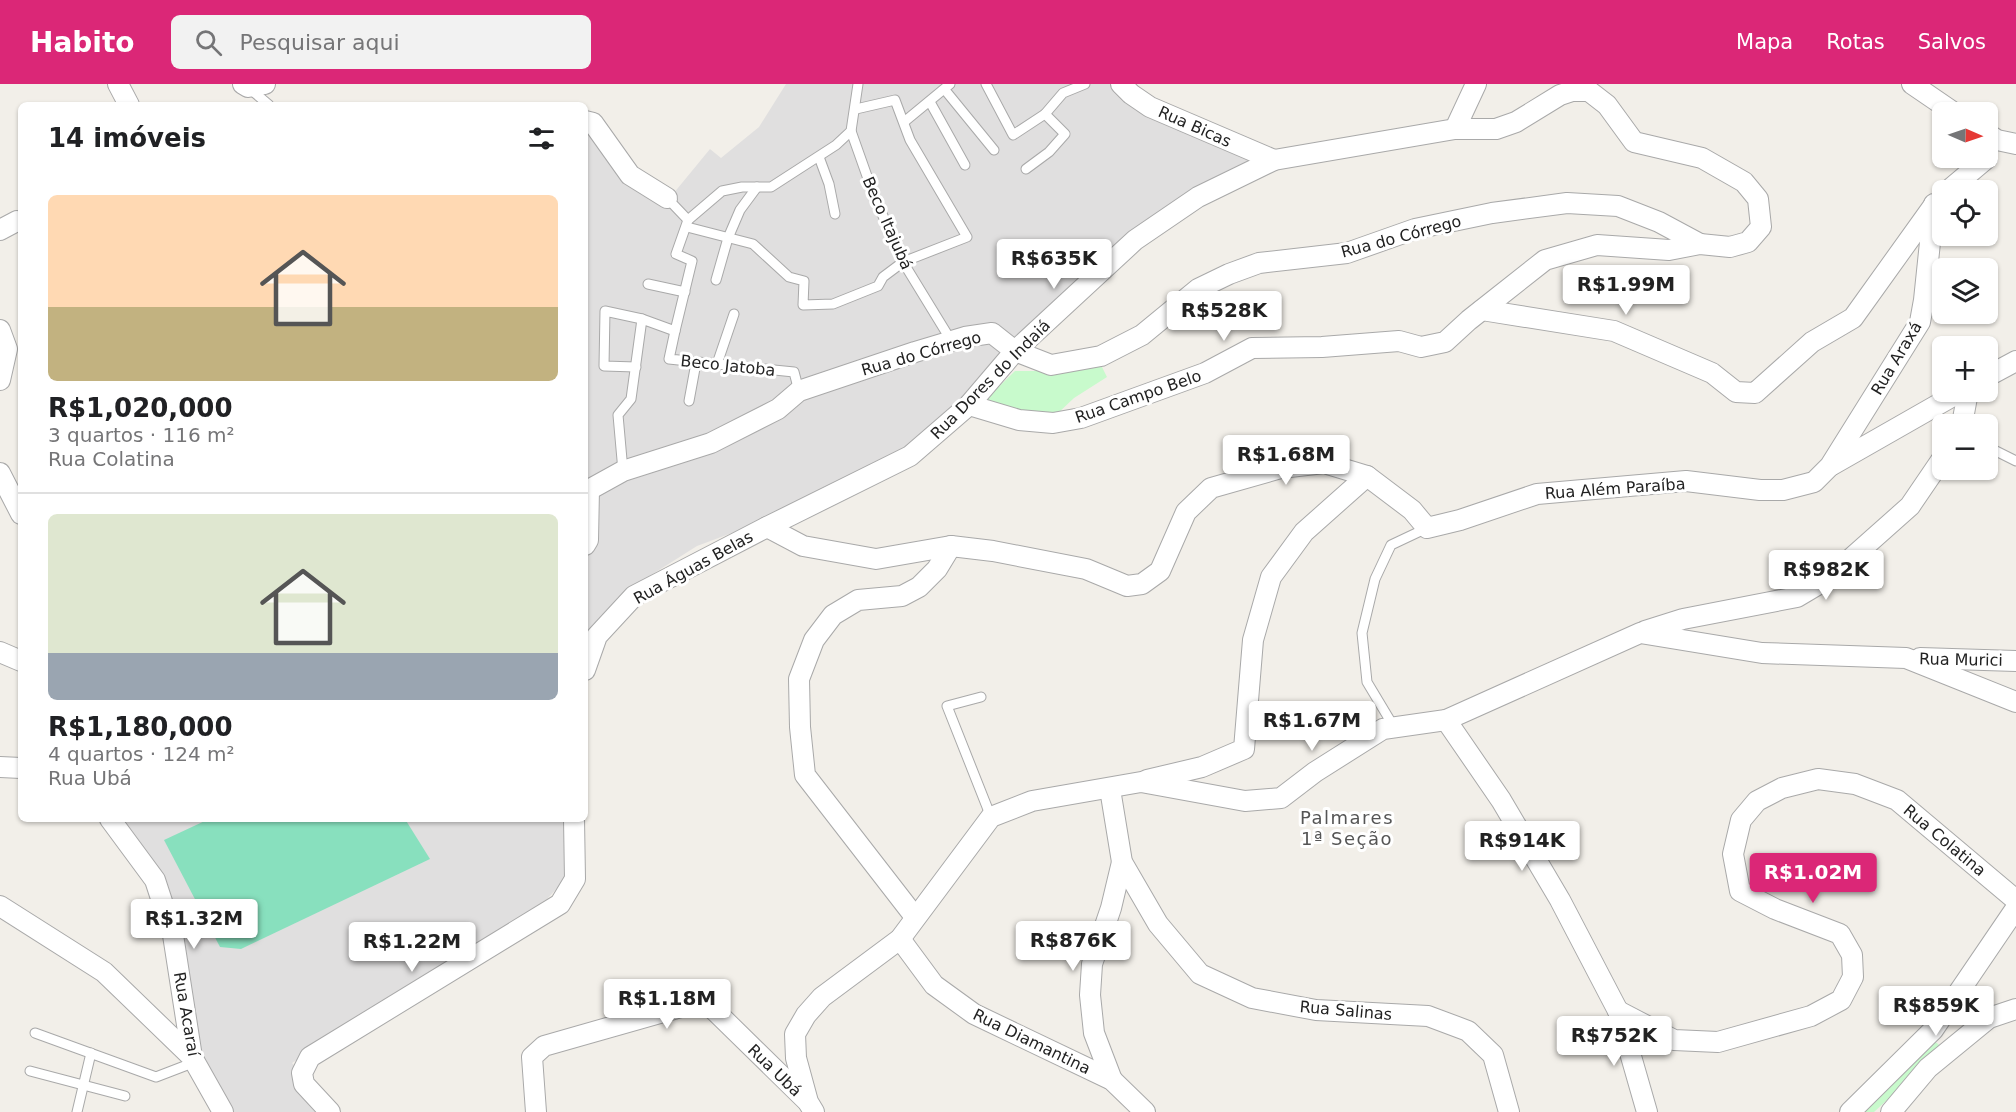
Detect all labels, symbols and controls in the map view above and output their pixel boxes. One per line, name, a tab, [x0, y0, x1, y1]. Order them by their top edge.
search box	[171, 15, 591, 69]
text: Habito	[30, 26, 135, 59]
icon: search	[192, 26, 225, 59]
text: Pesquisar aqui	[240, 30, 400, 55]
text: Mapa	[1736, 30, 1793, 54]
text: Rotas	[1826, 30, 1885, 54]
text: Salvos	[1918, 30, 1986, 54]
street label: Rua Bicas	[1155, 102, 1234, 151]
north arrow	[1932, 102, 1998, 168]
map controls	[1932, 102, 1998, 480]
icon: filters	[525, 122, 558, 155]
text: 14 imóveis	[48, 123, 206, 153]
street label: Beco Itajubá	[859, 174, 917, 273]
button: locate	[1932, 180, 1998, 246]
street label: Rua do Córrego	[1339, 211, 1463, 262]
icon: home	[249, 234, 357, 342]
pin: R$635K	[1005, 239, 1103, 290]
text: R$635K	[1011, 246, 1097, 270]
button: layers	[1932, 258, 1998, 324]
pin: R$1.99M	[1571, 265, 1681, 316]
text: R$1.99M	[1577, 272, 1675, 296]
pin: R$528K	[1175, 291, 1273, 342]
text: R$528K	[1181, 298, 1267, 322]
street label: Rua Dores do Indaiá	[927, 316, 1054, 443]
street label: Rua Araxá	[1867, 318, 1926, 398]
street label: Rua do Córrego	[859, 327, 983, 380]
button: +	[1932, 336, 1998, 402]
street label: Beco Jatoba	[680, 351, 776, 380]
street label: Rua Campo Belo	[1073, 366, 1204, 427]
text: R$1,020,000	[48, 393, 233, 423]
button: −	[1932, 414, 1998, 480]
text: 3 quartos · 116 m²	[48, 423, 235, 447]
pin: R$1.68M	[1231, 435, 1341, 486]
text: R$1.68M	[1237, 442, 1335, 466]
text: Rua Colatina	[48, 447, 175, 471]
street label: Rua Além Paraíba	[1544, 474, 1686, 503]
street label: Rua Águas Belas	[630, 527, 756, 608]
pin: R$982K	[1777, 550, 1875, 601]
icon: home	[249, 553, 357, 661]
text: R$982K	[1783, 557, 1869, 581]
street label: Rua Murici	[1919, 649, 2003, 670]
pin: R$1.67M	[1257, 701, 1367, 752]
text: R$1.67M	[1263, 708, 1361, 732]
text: R$1,180,000	[48, 712, 233, 742]
text: 4 quartos · 124 m²	[48, 742, 235, 766]
text: Rua Ubá	[48, 766, 132, 790]
street label: Rua Colatina	[1900, 801, 1990, 880]
district label: Palmares 1ª Seção	[1300, 807, 1394, 849]
pin: R$914K	[1473, 821, 1571, 872]
text: R$914K	[1479, 828, 1565, 852]
pin: R$1.02M	[1758, 853, 1868, 904]
text: R$1.02M	[1764, 860, 1862, 884]
pin: R$1.32M	[139, 899, 249, 950]
text: R$1.32M	[145, 906, 243, 930]
pin: R$876K	[1024, 921, 1122, 972]
pin: R$1.22M	[357, 922, 467, 973]
text: R$876K	[1030, 928, 1116, 952]
text: R$1.22M	[363, 929, 461, 953]
street label: Rua Acaraí	[170, 970, 203, 1058]
pin: R$1.18M	[612, 979, 722, 1030]
text: R$1.18M	[618, 986, 716, 1010]
pin: R$859K	[1887, 986, 1985, 1037]
text: R$859K	[1893, 993, 1979, 1017]
street label: Rua Salinas	[1299, 997, 1393, 1024]
street label: Rua Diamantina	[970, 1005, 1094, 1078]
pin: R$752K	[1565, 1016, 1663, 1067]
text: R$752K	[1571, 1023, 1657, 1047]
street label: Rua Ubá	[744, 1040, 805, 1101]

